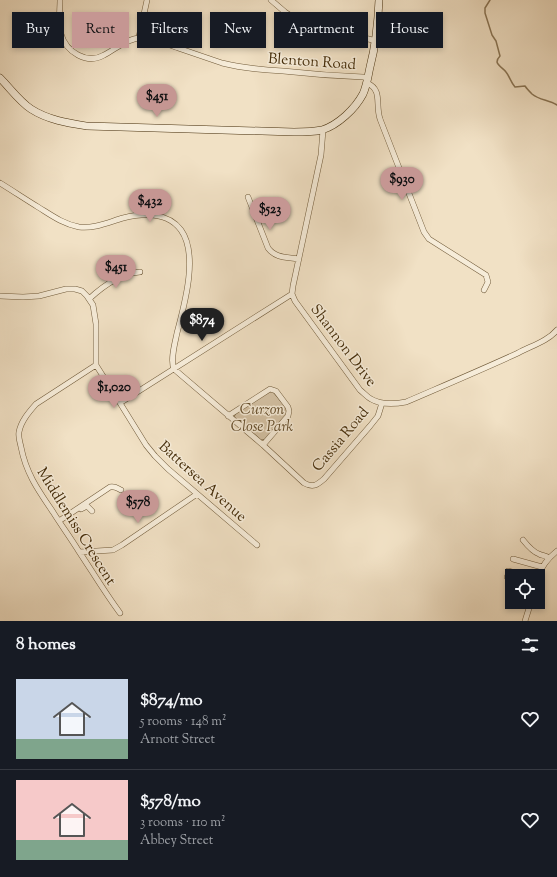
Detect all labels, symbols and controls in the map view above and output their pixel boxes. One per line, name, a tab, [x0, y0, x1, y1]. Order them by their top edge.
chip: Buy	[12, 12, 64, 48]
chip: Rent	[72, 12, 129, 48]
chip: Filters	[137, 12, 202, 48]
chip: New	[210, 12, 266, 48]
chip: Apartment	[274, 12, 368, 48]
chip: House	[376, 12, 443, 48]
street label: Blenton Road	[267, 49, 357, 76]
pin: $451	[133, 84, 181, 118]
text: $451	[146, 88, 168, 106]
pin: $930	[378, 167, 426, 201]
text: $930	[389, 171, 415, 189]
pin: $432	[126, 189, 174, 223]
text: $432	[138, 193, 162, 211]
pin: $523	[246, 197, 294, 231]
text: $523	[259, 201, 281, 219]
pin: $451	[92, 255, 140, 289]
text: $451	[105, 259, 127, 277]
street label: Shannon Drive	[305, 300, 381, 392]
pin: $874	[178, 308, 226, 342]
text: $874	[189, 312, 215, 330]
pin: $1,020	[81, 375, 147, 409]
text: $1,020	[97, 379, 131, 397]
park label: Curzon Close Park	[231, 400, 293, 438]
street label: Cassia Road	[308, 403, 375, 477]
street label: Battersea Avenue	[153, 437, 251, 527]
street label: Middlemiss Crescent	[31, 464, 121, 590]
pin: $578	[114, 490, 162, 524]
text: $578	[126, 494, 150, 512]
map controls	[505, 569, 545, 609]
button: locate	[505, 569, 545, 609]
text: 8 homes	[16, 633, 76, 657]
icon: filters	[519, 634, 541, 656]
text: $874/mo	[140, 689, 203, 713]
icon: home	[48, 695, 96, 743]
icon: heart	[519, 708, 541, 730]
text: 5 rooms · 148 m²	[140, 713, 226, 731]
text: Arnott Street	[140, 731, 215, 749]
text: $578/mo	[140, 790, 201, 814]
icon: home	[48, 796, 96, 844]
icon: heart	[519, 809, 541, 831]
text: 3 rooms · 110 m²	[140, 814, 225, 832]
text: Abbey Street	[140, 832, 213, 850]

